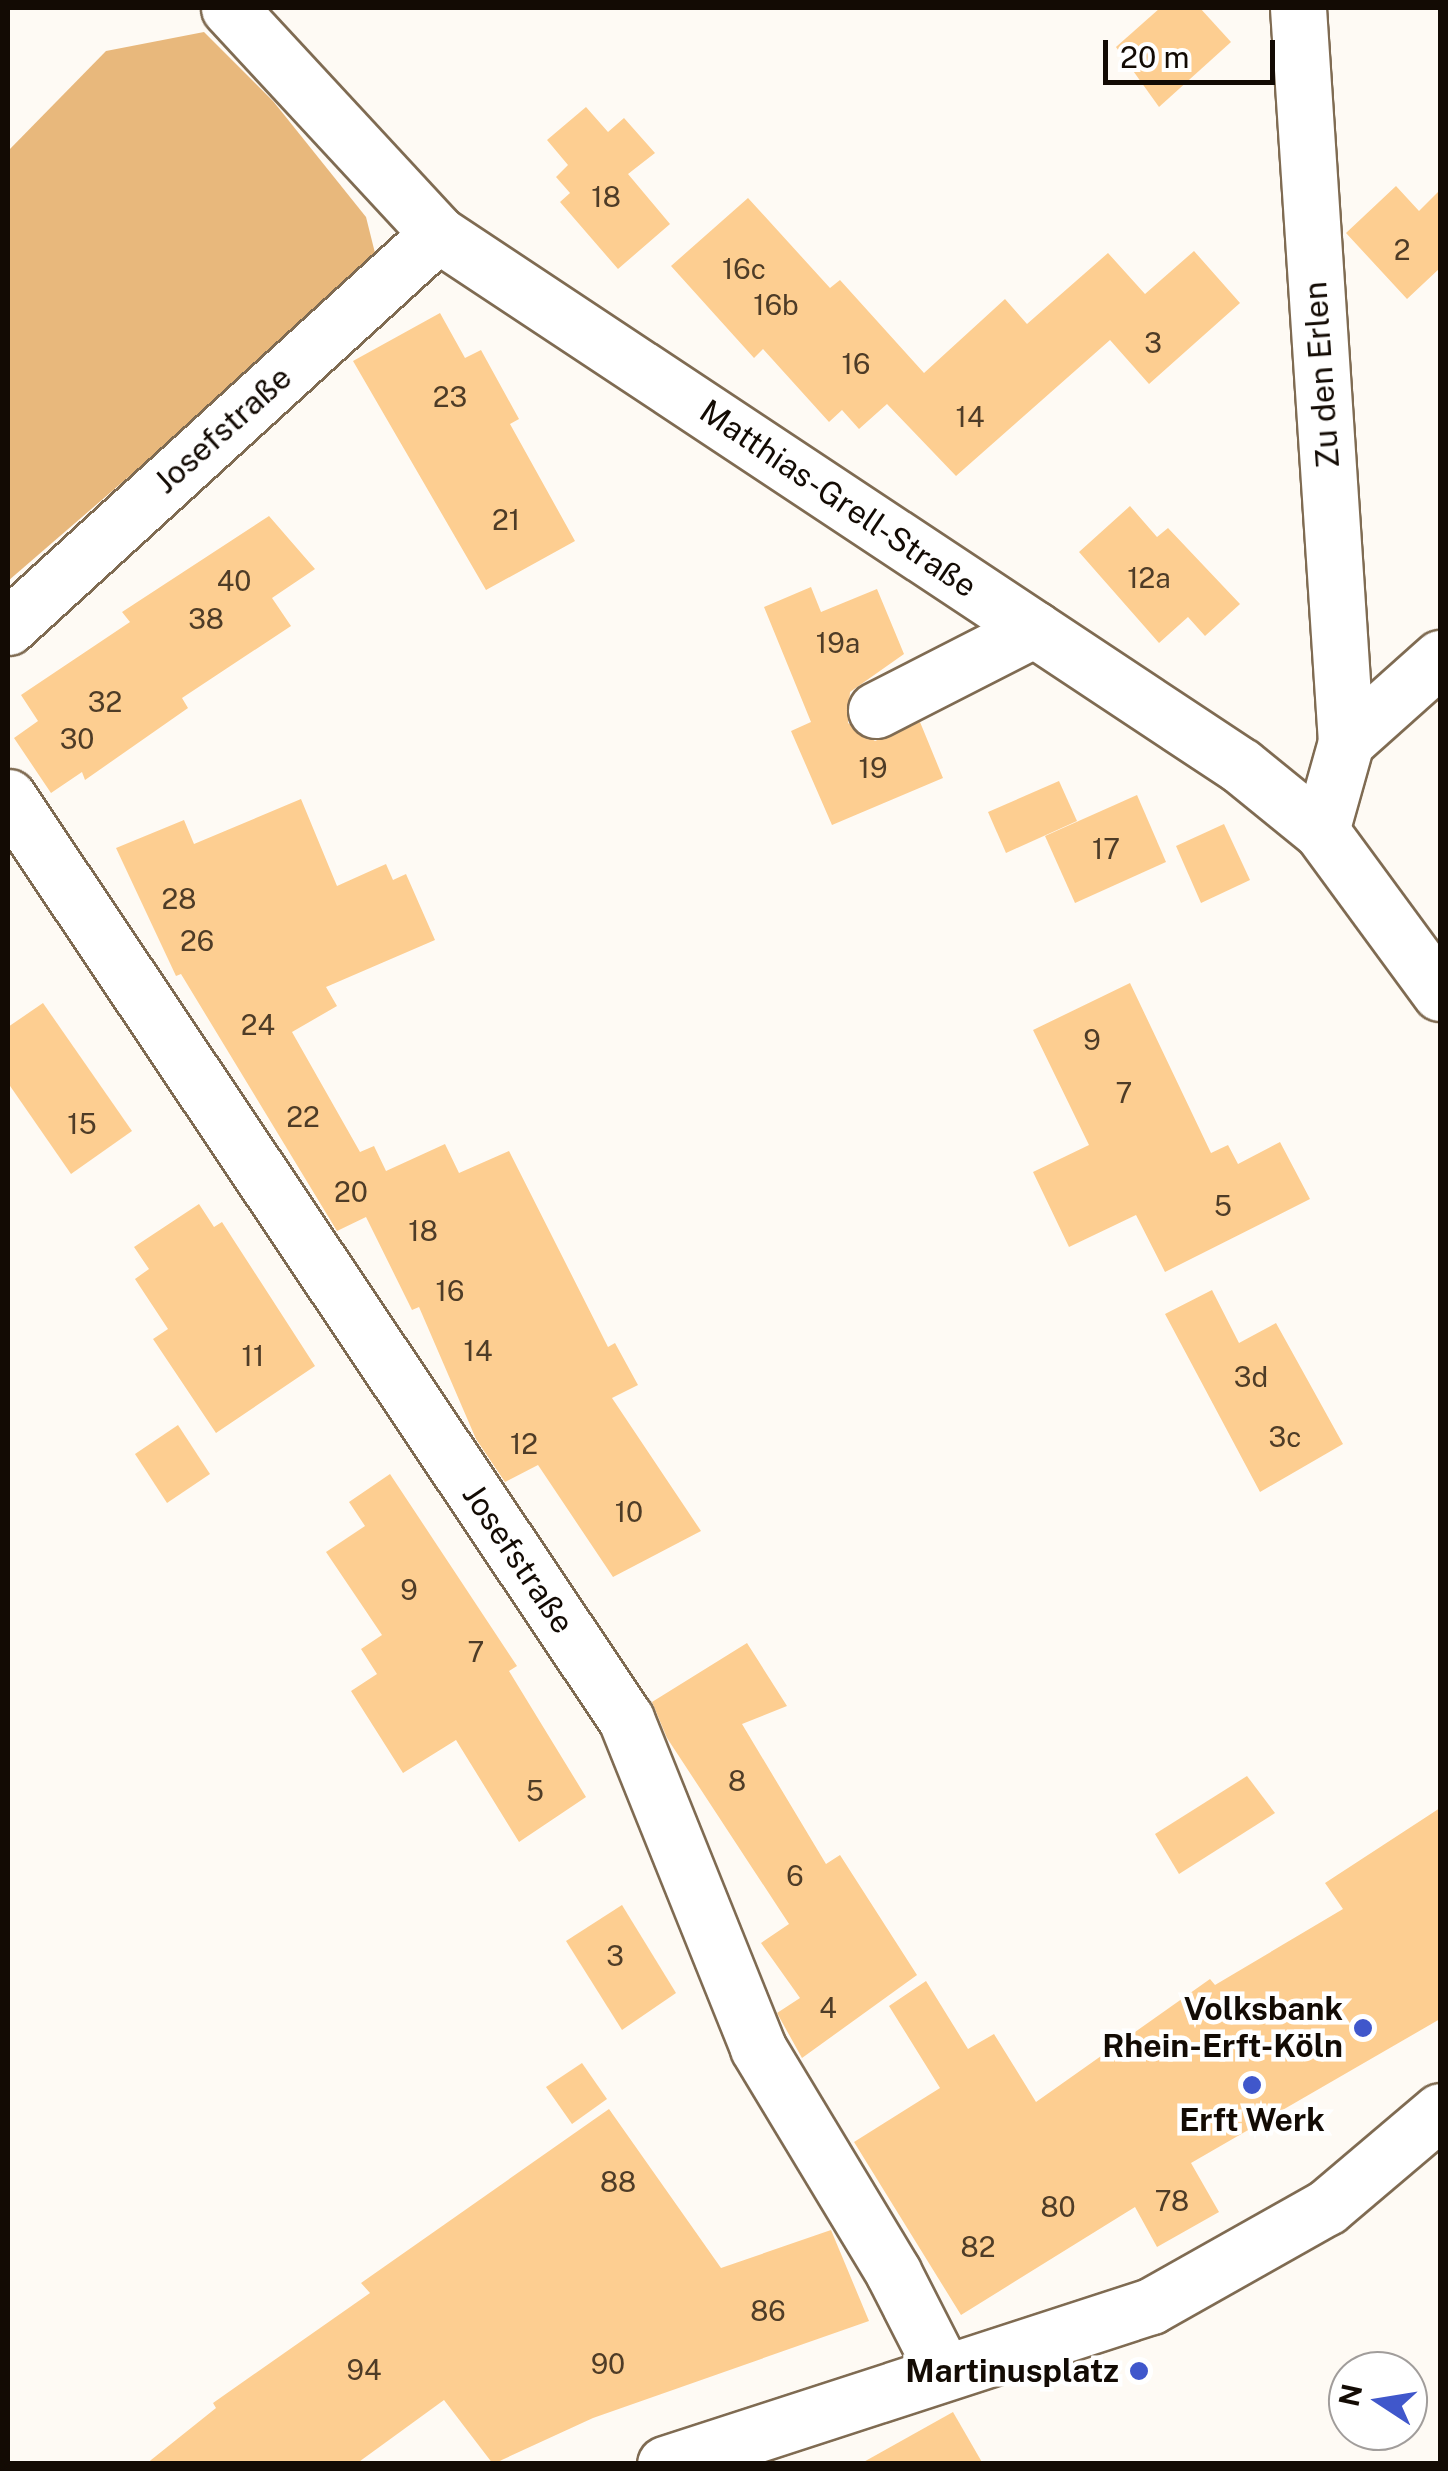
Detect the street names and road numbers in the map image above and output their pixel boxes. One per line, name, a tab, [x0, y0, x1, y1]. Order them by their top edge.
street label: Zu den Erlen	[1296, 280, 1348, 470]
street label: Josefstraße	[146, 358, 300, 502]
street label: Matthias-Grell-Straße	[692, 392, 984, 606]
street label: Josefstraße	[454, 1477, 582, 1641]

